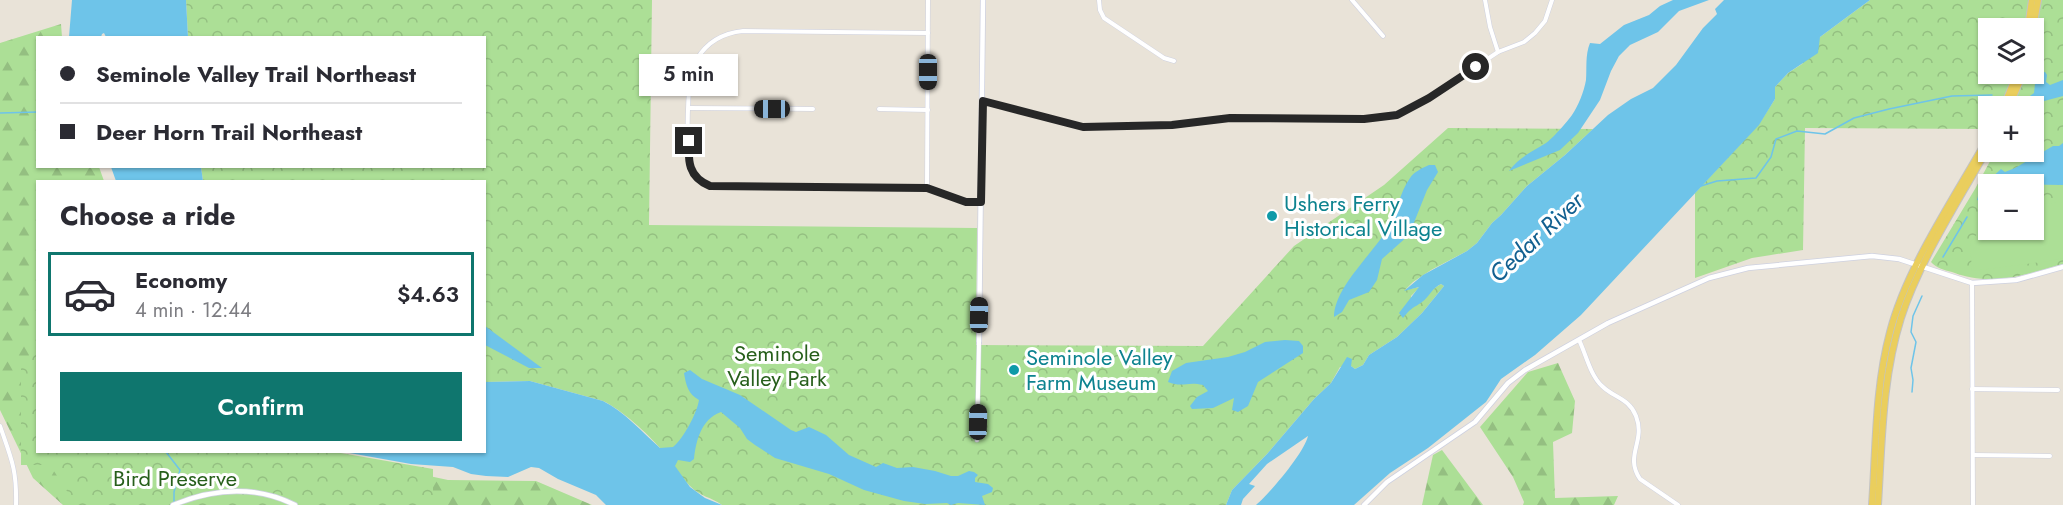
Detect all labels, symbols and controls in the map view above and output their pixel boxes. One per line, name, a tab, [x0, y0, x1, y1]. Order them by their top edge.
map controls	[1978, 18, 2044, 240]
button: layers	[1978, 18, 2044, 84]
route start	[1462, 53, 1489, 80]
callout: 5 min	[640, 54, 738, 96]
car	[919, 54, 937, 90]
text: Seminole Valley Trail Northeast	[96, 58, 416, 90]
text: 5 min	[663, 60, 714, 89]
button: +	[1978, 96, 2044, 162]
car	[754, 100, 790, 118]
text: Deer Horn Trail Northeast	[96, 116, 362, 148]
route end	[675, 127, 702, 154]
button: −	[1978, 174, 2044, 240]
water label: Cedar River	[1481, 182, 1593, 290]
place label: Ushers Ferry Historical Village	[1284, 187, 1442, 244]
text: Choose a ride	[60, 196, 235, 235]
marker: Ushers Ferry Historical Village	[1265, 209, 1279, 223]
text: Economy	[135, 264, 227, 296]
icon: car	[63, 267, 117, 321]
text: $4.63	[397, 278, 459, 310]
text: 4 min · 12:44	[135, 296, 252, 325]
car	[970, 297, 988, 333]
park label: Seminole Valley Park	[727, 337, 827, 394]
place label: Seminole Valley Farm Museum	[1026, 341, 1173, 398]
marker: Seminole Valley Farm Museum	[1007, 363, 1021, 377]
button: Confirm	[60, 372, 462, 441]
car	[969, 404, 987, 440]
park label: Bird Preserve	[113, 462, 237, 494]

